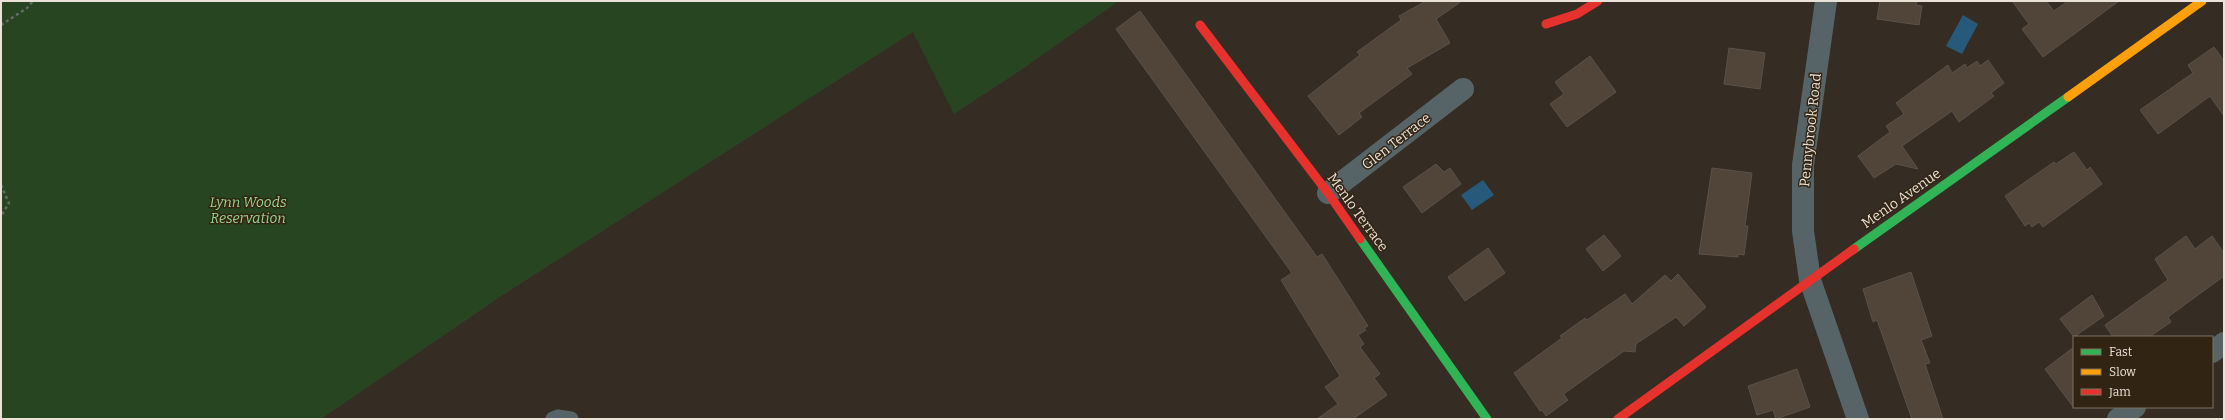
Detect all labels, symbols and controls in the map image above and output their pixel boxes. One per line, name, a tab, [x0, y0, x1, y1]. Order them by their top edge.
street label: Pennybrook Road	[1796, 72, 1825, 188]
street label: Glen Terrace	[1359, 109, 1434, 174]
street label: Menlo Avenue	[1858, 165, 1944, 232]
street label: Menlo Terrace	[1323, 170, 1392, 255]
park label: Lynn Woods Reservation	[209, 194, 287, 227]
legend	[2073, 336, 2213, 408]
text: Fast	[2109, 345, 2133, 359]
text: Slow	[2109, 365, 2136, 379]
text: Jam	[2108, 385, 2131, 399]

